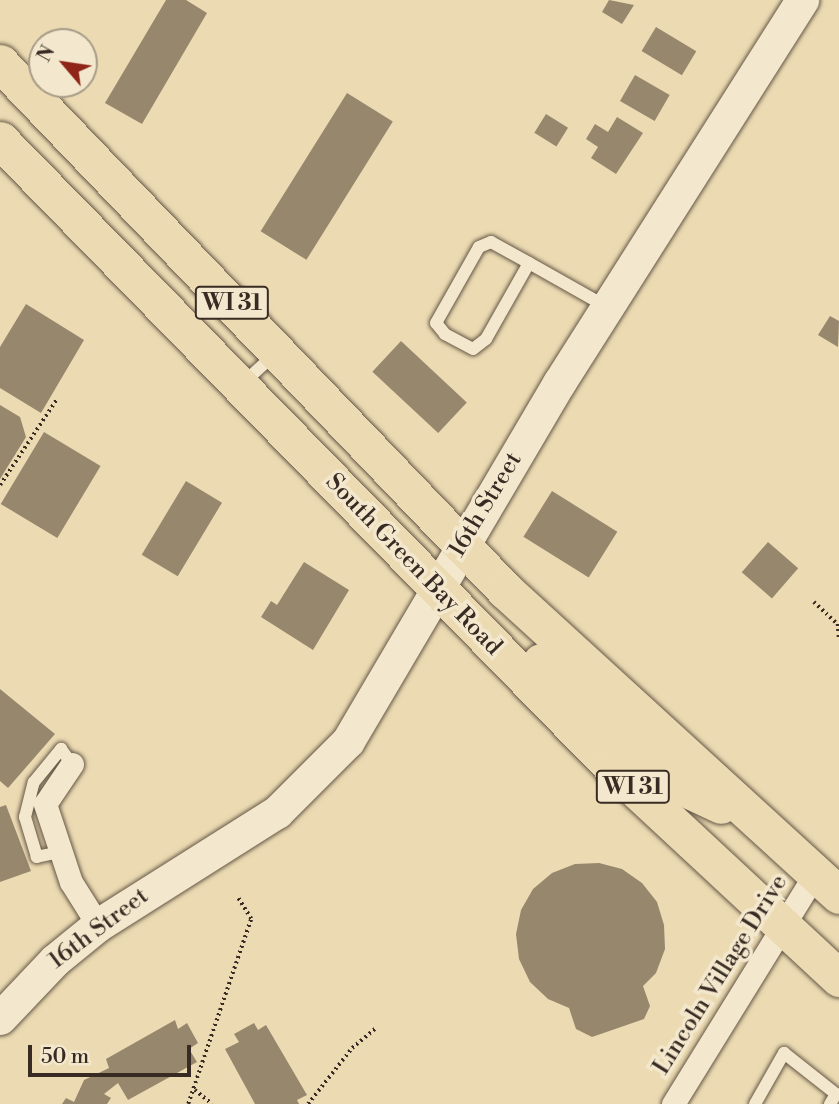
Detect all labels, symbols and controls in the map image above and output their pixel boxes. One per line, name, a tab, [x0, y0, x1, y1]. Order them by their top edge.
north arrow	[28, 28, 98, 98]
text: N	[32, 41, 61, 66]
road number: WI 31	[194, 284, 270, 322]
street label: 16th Street	[443, 447, 529, 563]
street label: South Green Bay Road	[319, 468, 507, 662]
road number: WI 31	[594, 768, 672, 806]
street label: Lincoln Village Drive	[648, 870, 794, 1080]
street label: 16th Street	[44, 882, 154, 976]
scale bar	[32, 1030, 194, 1074]
text: 50 m	[41, 1044, 89, 1070]

